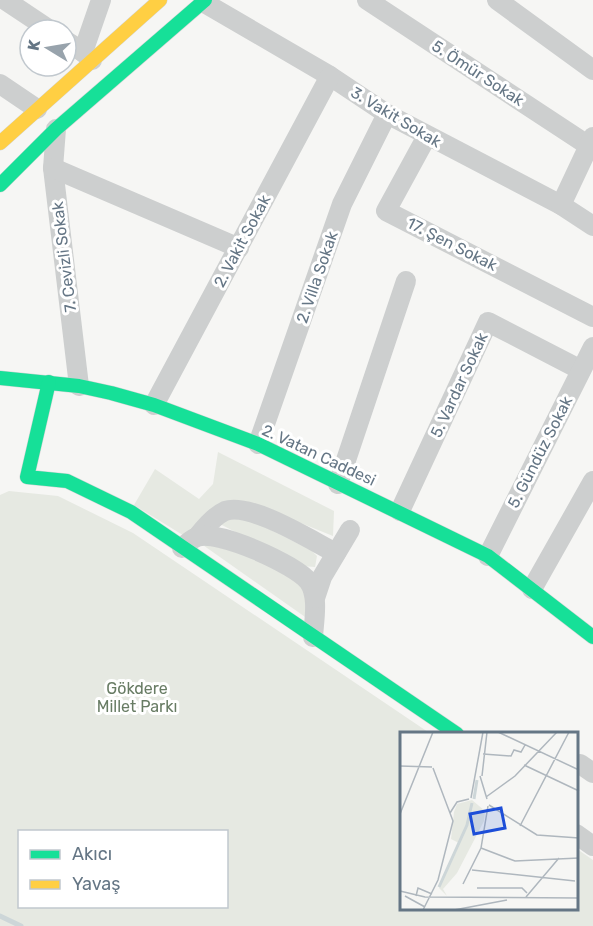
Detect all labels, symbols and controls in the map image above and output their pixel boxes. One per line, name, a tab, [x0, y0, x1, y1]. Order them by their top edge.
north arrow	[18, 18, 78, 78]
street label: 5. Ömür Sokak	[428, 36, 528, 110]
text: K	[23, 38, 44, 52]
street label: 3. Vakit Sokak	[347, 83, 445, 152]
street label: 2. Vakit Sokak	[210, 191, 275, 290]
street label: 7. Cevizli Sokak	[48, 200, 80, 313]
street label: 17. Şen Sokak	[404, 213, 501, 275]
street label: 2. Villa Sokak	[292, 228, 342, 326]
street label: 5. Vardar Sokak	[426, 329, 492, 440]
street label: 5. Gündüz Sokak	[504, 392, 577, 511]
street label: 2. Vatan Caddesi	[259, 420, 379, 490]
park label: Gökdere Millet Parkı	[97, 679, 177, 716]
inset map	[400, 732, 578, 911]
legend	[18, 830, 228, 908]
text: Akıcı	[72, 843, 112, 865]
text: Yavaş	[72, 873, 120, 895]

